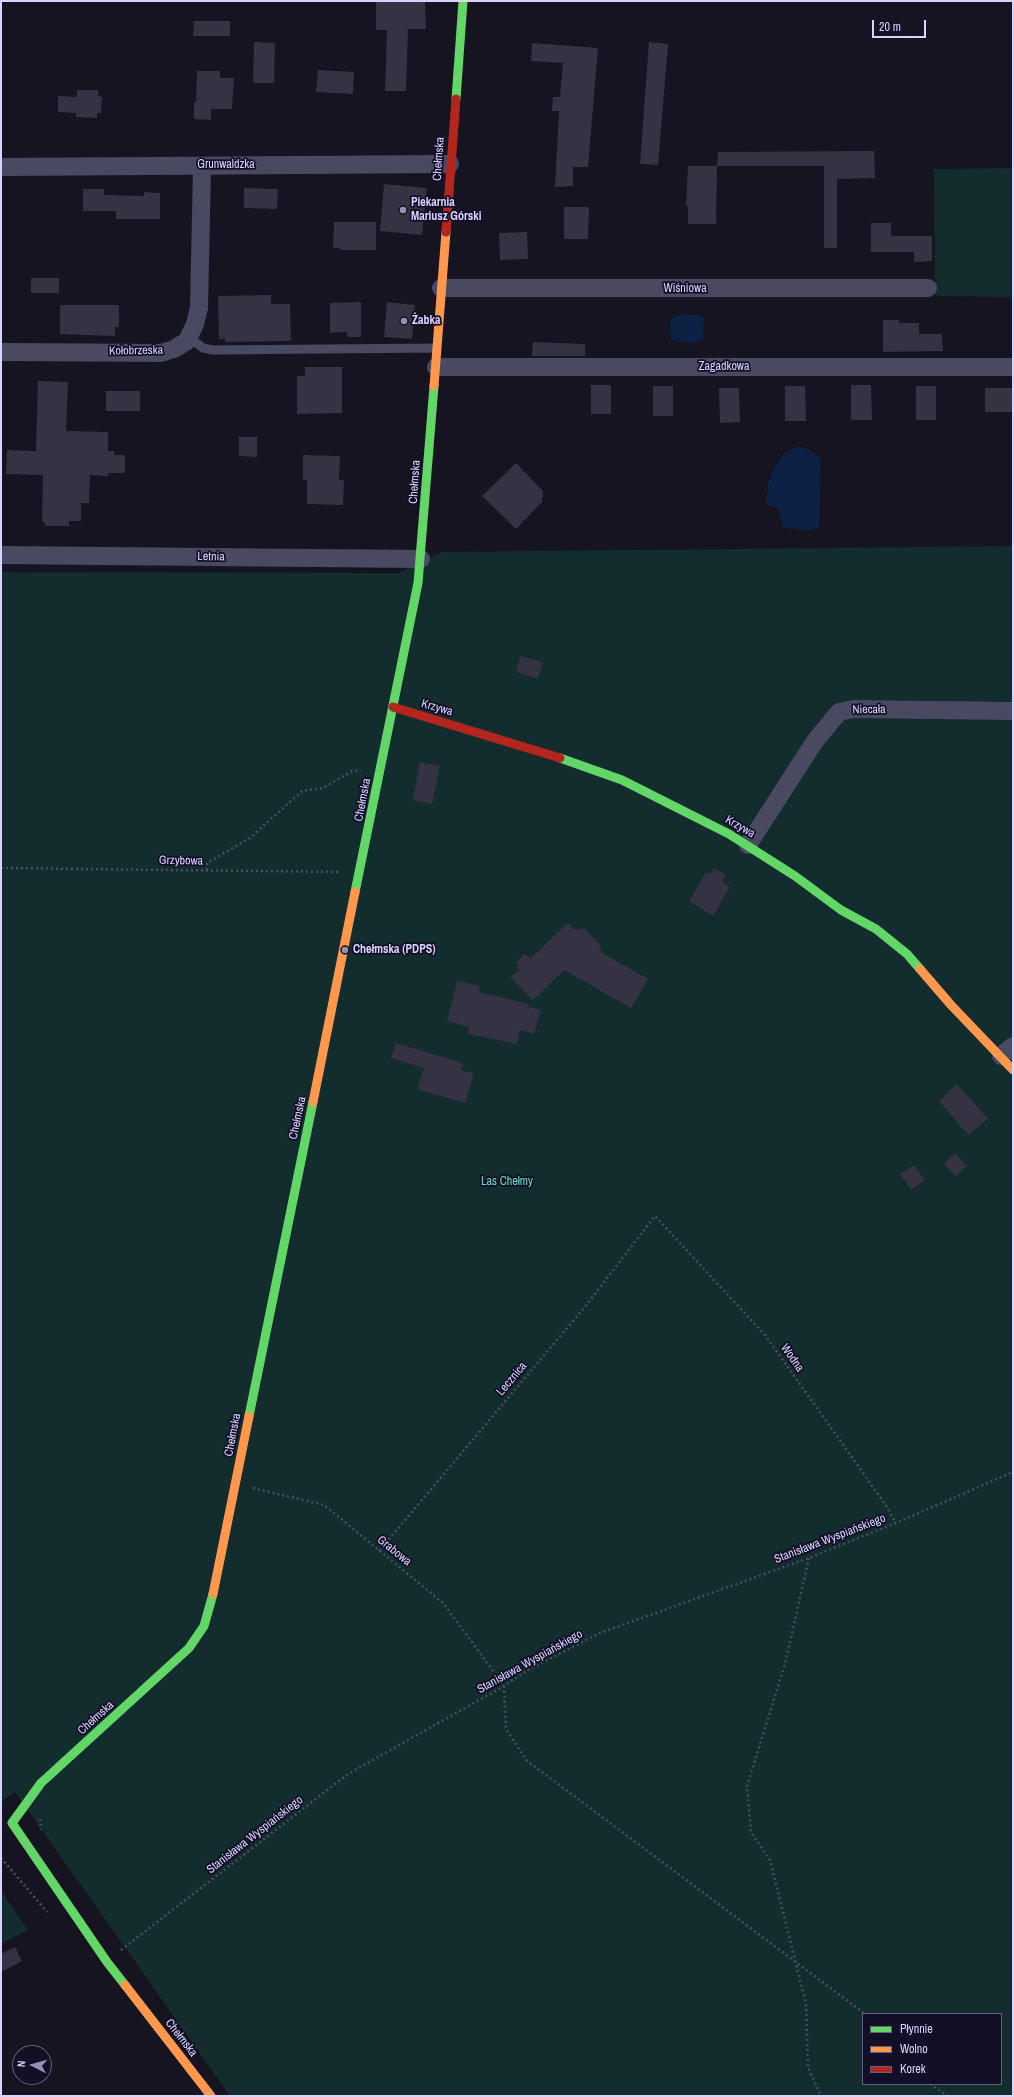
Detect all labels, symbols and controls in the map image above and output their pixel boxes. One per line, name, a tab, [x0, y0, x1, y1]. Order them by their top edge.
scale bar	[874, 12, 928, 38]
text: 20 m	[879, 19, 901, 35]
street label: Chełmska	[430, 137, 448, 181]
street label: Grunwaldzka	[197, 158, 255, 172]
place label: Piekarnia Mariusz Górski	[411, 196, 482, 224]
marker: Piekarnia Mariusz Górski	[398, 205, 408, 215]
street label: Wiśniowa	[663, 282, 707, 296]
place label: Żabka	[412, 314, 440, 328]
marker: Żabka	[399, 316, 409, 326]
street label: Kołobrzeska	[109, 343, 163, 359]
street label: Zagadkowa	[699, 360, 749, 374]
street label: Chełmska	[406, 460, 424, 504]
street label: Letnia	[197, 550, 225, 564]
street label: Krzywa	[420, 697, 454, 719]
street label: Niecała	[852, 703, 886, 717]
street label: Chełmska	[352, 777, 374, 823]
street label: Krzywa	[722, 813, 758, 841]
street label: Grzybowa	[159, 853, 203, 869]
place label: Chełmska (PDPS)	[353, 943, 436, 957]
marker: Chełmska (PDPS)	[340, 945, 350, 955]
street label: Chełmska	[286, 1095, 310, 1141]
park label: Las Chełmy	[481, 1175, 533, 1189]
street label: Wodna	[777, 1341, 807, 1375]
street label: Lecznica	[494, 1359, 530, 1399]
street label: Chełmska	[222, 1412, 244, 1458]
street label: Stanisława Wyspiańskiego	[772, 1511, 888, 1567]
street label: Grabowa	[374, 1533, 414, 1569]
street label: Stanisława Wyspiańskiego	[475, 1627, 585, 1697]
street label: Chełmska	[75, 1698, 117, 1738]
street label: Stanisława Wyspiańskiego	[204, 1793, 306, 1877]
legend	[862, 2013, 1002, 2085]
street label: Chełmska	[162, 2016, 200, 2060]
text: Płynnie	[900, 2021, 933, 2037]
text: Wolno	[900, 2041, 928, 2057]
north arrow	[12, 2045, 52, 2085]
text: N	[14, 2060, 28, 2068]
text: Korek	[900, 2061, 926, 2077]

